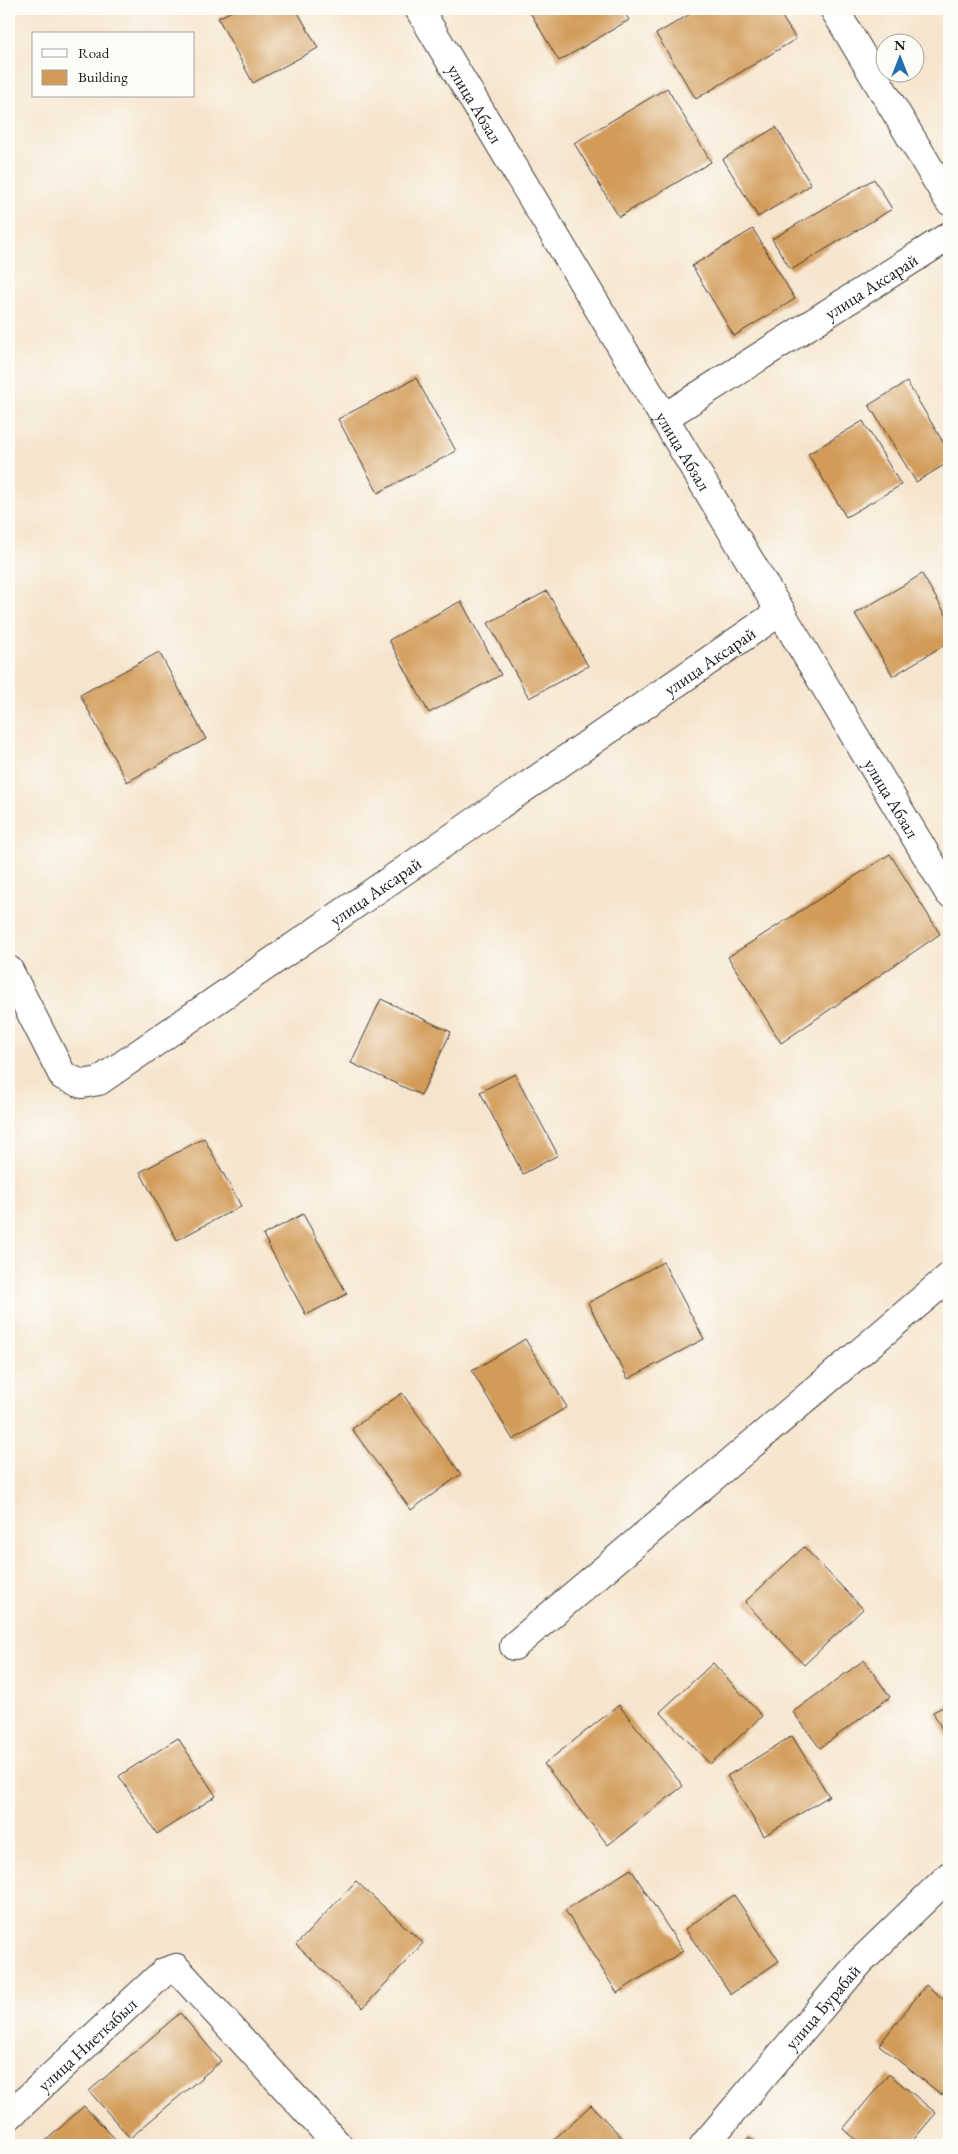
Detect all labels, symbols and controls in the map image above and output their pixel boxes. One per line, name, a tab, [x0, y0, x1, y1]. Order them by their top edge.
legend	[32, 32, 195, 98]
north arrow	[876, 32, 926, 82]
text: N	[894, 36, 906, 54]
text: Road	[78, 43, 110, 62]
street label: улица Абзал	[443, 59, 508, 148]
text: Building	[78, 67, 128, 86]
street label: улица Аксарай	[820, 247, 922, 324]
street label: улица Абзал	[651, 407, 717, 495]
street label: улица Аксарай	[659, 621, 760, 700]
street label: улица Абзал	[859, 754, 925, 842]
street label: улица Аксарай	[325, 851, 426, 930]
street label: улица Бурабай	[779, 1959, 865, 2054]
street label: улица Ниеткабыл	[32, 1992, 141, 2096]

